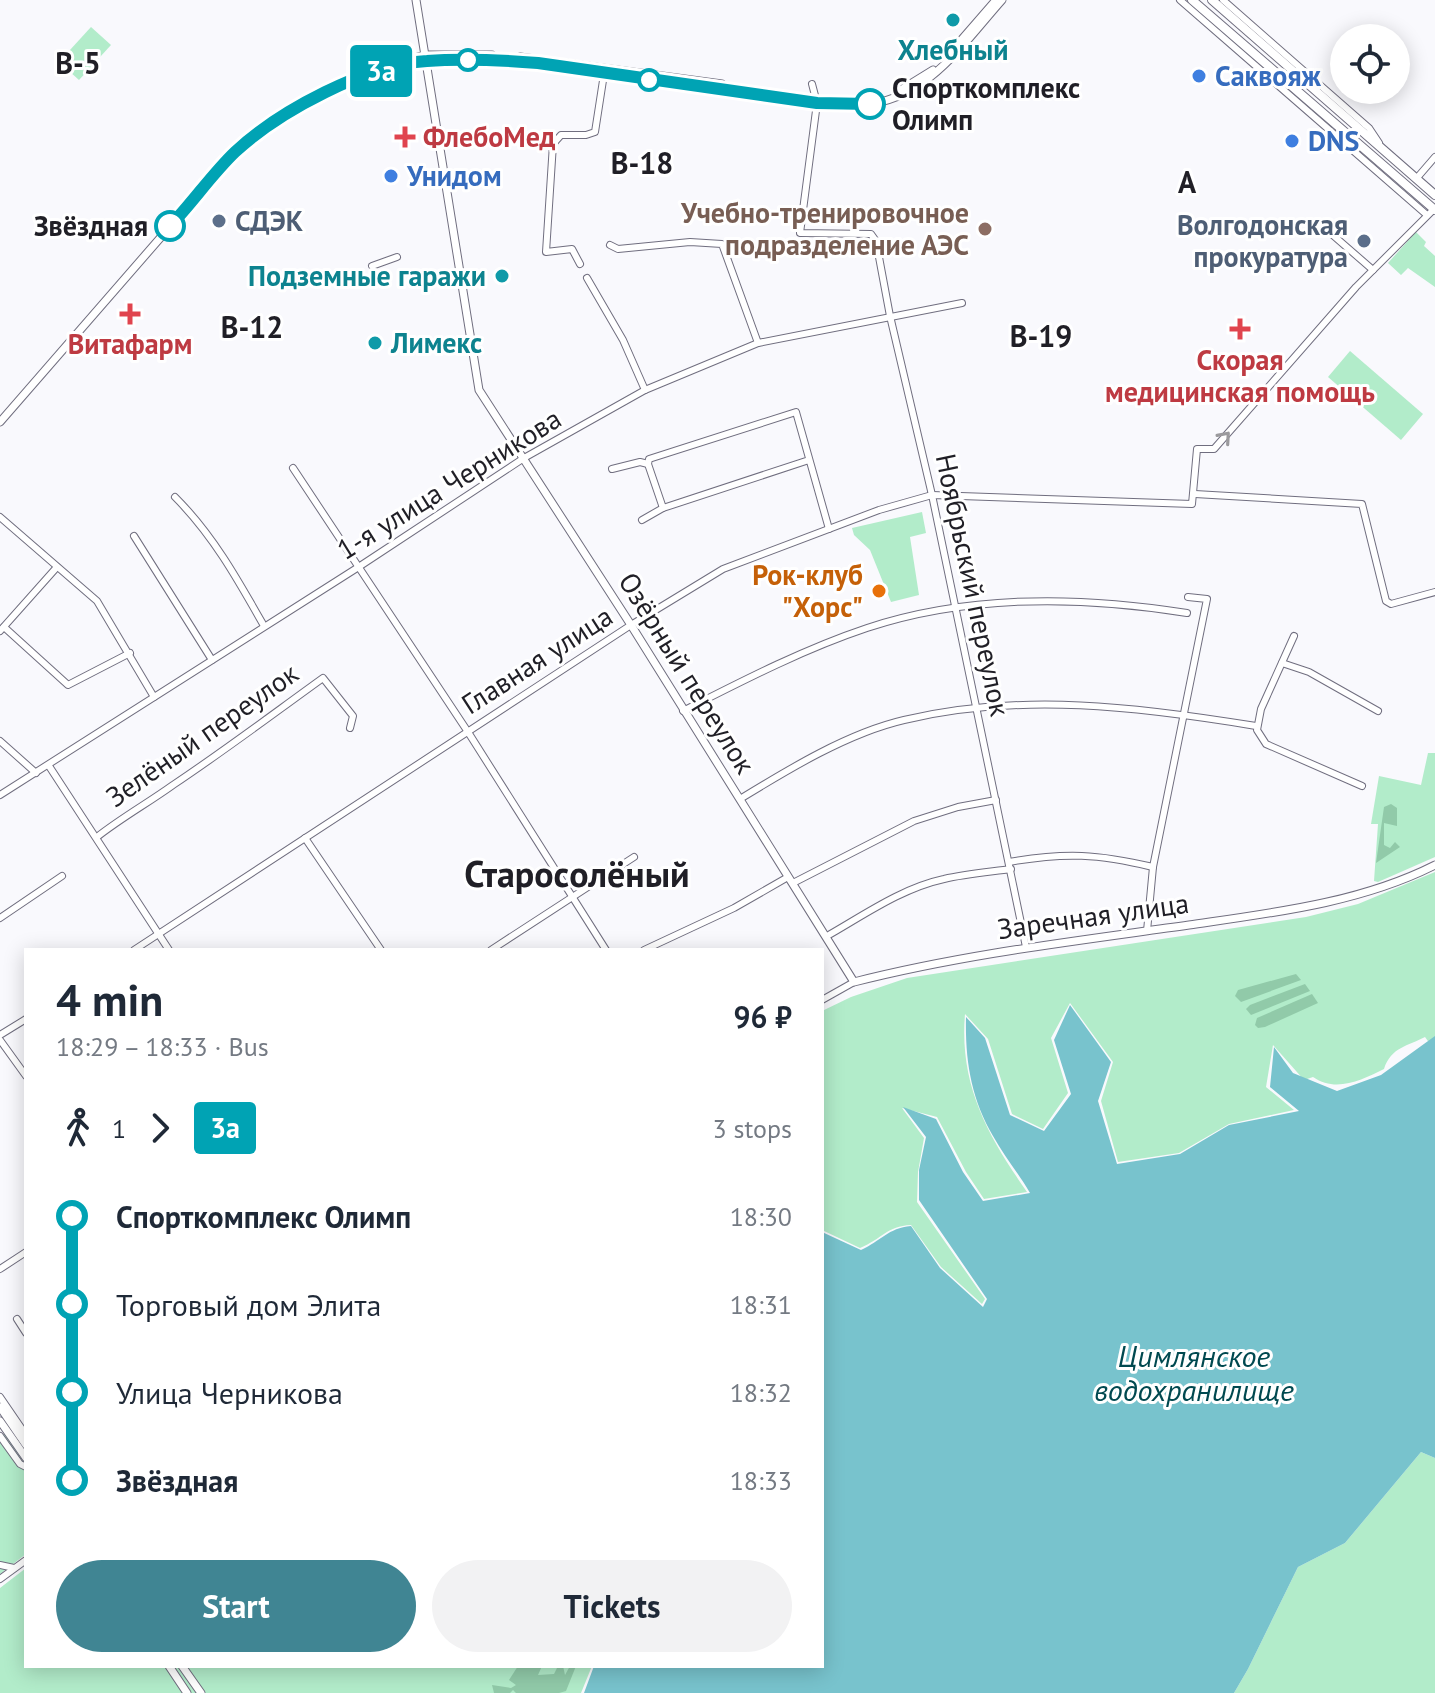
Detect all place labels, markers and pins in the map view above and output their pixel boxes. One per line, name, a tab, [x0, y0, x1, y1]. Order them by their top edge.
marker: Хлебный	[944, 11, 962, 29]
place label: Хлебный	[897, 31, 1009, 68]
unlabelled marker	[457, 49, 479, 71]
place label: Саквояж	[1215, 57, 1321, 94]
marker: Саквояж	[1190, 67, 1208, 85]
unlabelled marker	[638, 69, 660, 91]
place label: Спорткомплекс Олимп	[892, 69, 1080, 138]
marker: Спорткомплекс Олимп	[855, 89, 885, 119]
place label: ФлебоМед	[423, 118, 556, 155]
place label: DNS	[1308, 122, 1359, 159]
marker: ФлебоМед	[394, 126, 416, 148]
marker: DNS	[1283, 132, 1301, 150]
place label: Унидом	[406, 157, 502, 194]
marker: Унидом	[382, 167, 400, 185]
place label: Учебно-тренировочное подразделение АЭС	[680, 194, 969, 263]
place label: СДЭК	[235, 202, 304, 239]
place label: Волгодонская прокуратура	[1177, 206, 1348, 275]
place label: Звёздная	[34, 207, 148, 244]
marker: Звёздная	[155, 211, 185, 241]
marker: СДЭК	[210, 212, 228, 230]
marker: Учебно-тренировочное подразделение АЭС	[976, 220, 994, 238]
marker: Волгодонская прокуратура	[1355, 232, 1373, 250]
place label: Подземные гаражи	[248, 257, 486, 294]
marker: Подземные гаражи	[493, 267, 511, 285]
marker: Витафарм	[121, 305, 139, 323]
marker: Скорая медицинская помощь	[1229, 318, 1251, 340]
place label: Лимекс	[390, 324, 482, 361]
place label: Витафарм	[68, 325, 192, 362]
marker: Лимекс	[366, 334, 384, 352]
place label: Скорая медицинская помощь	[1105, 341, 1375, 410]
place label: Рок-клуб "Хорс"	[752, 556, 863, 625]
marker: Рок-клуб "Хорс"	[870, 582, 888, 600]

